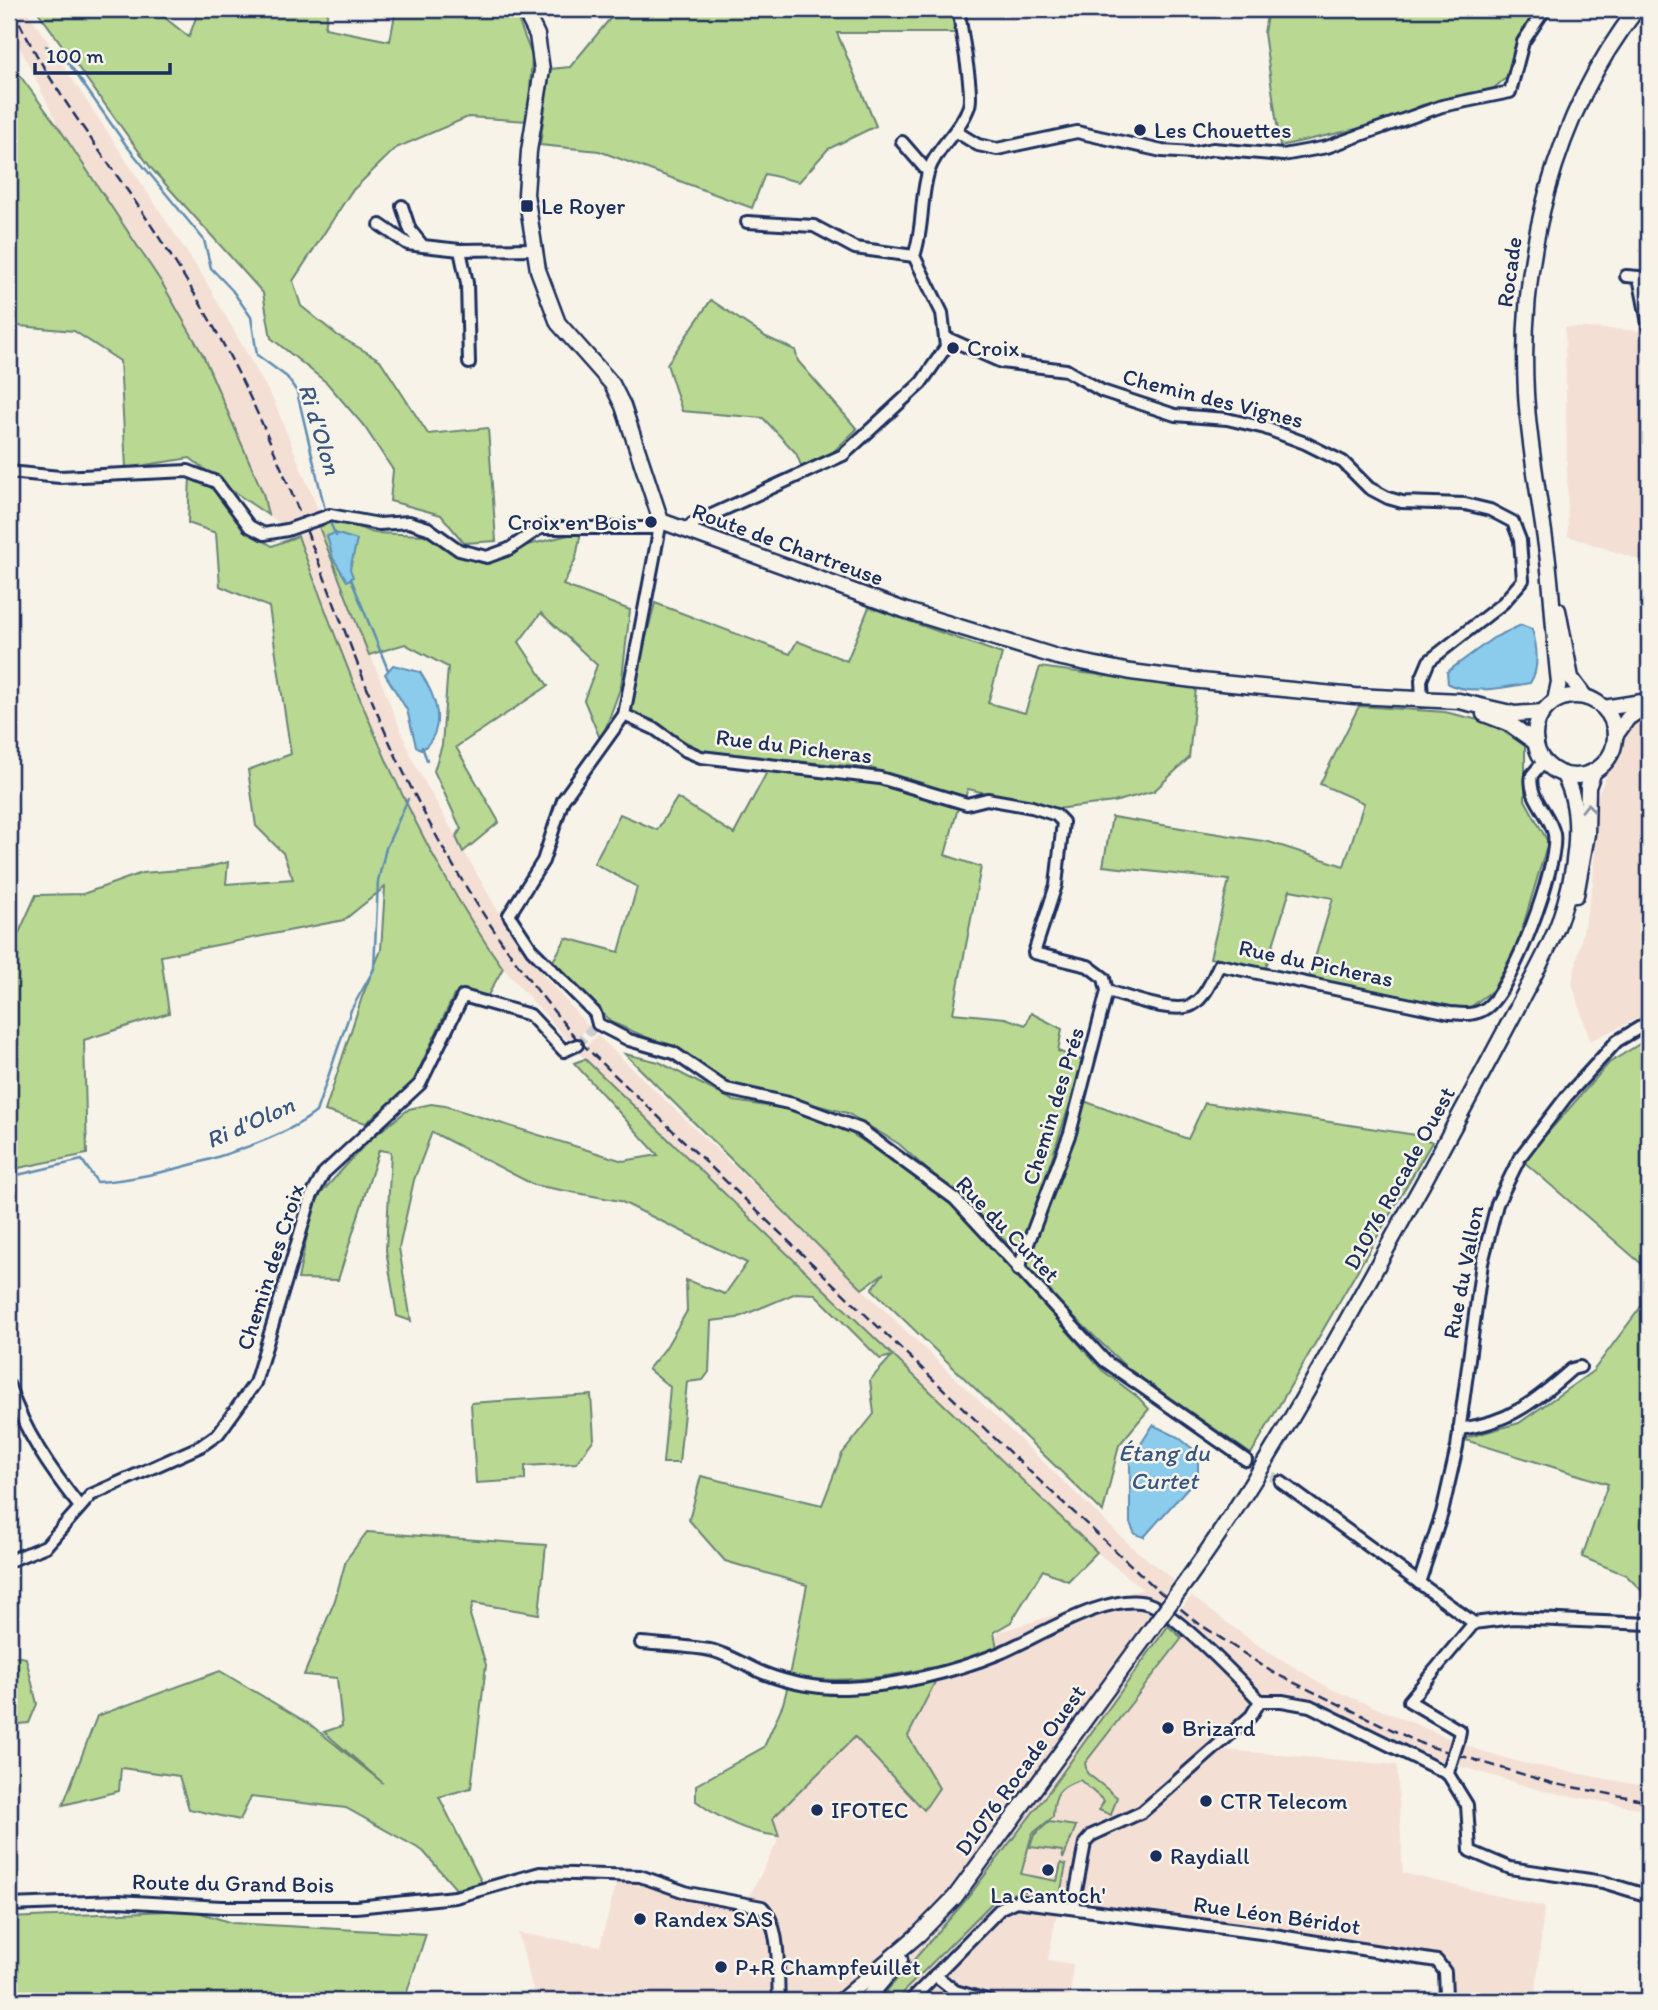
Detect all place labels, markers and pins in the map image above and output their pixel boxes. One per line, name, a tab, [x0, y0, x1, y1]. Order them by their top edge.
place label: Les Chouettes	[1154, 116, 1292, 144]
marker: Les Chouettes	[1132, 122, 1148, 138]
place label: Le Royer	[541, 192, 626, 220]
marker: Le Royer	[519, 198, 535, 214]
place label: Croix	[967, 334, 1019, 362]
marker: Croix	[945, 340, 961, 356]
place label: Croix en Bois	[508, 508, 637, 536]
marker: Croix en Bois	[643, 514, 659, 530]
place label: Brizard	[1182, 1714, 1256, 1742]
marker: Brizard	[1160, 1720, 1176, 1736]
place label: CTR Telecom	[1220, 1787, 1348, 1815]
marker: CTR Telecom	[1198, 1793, 1214, 1809]
place label: IFOTEC	[831, 1796, 908, 1824]
marker: IFOTEC	[809, 1802, 825, 1818]
place label: Raydiall	[1170, 1842, 1250, 1870]
marker: Raydiall	[1148, 1848, 1164, 1864]
marker: La Cantoch'	[1040, 1862, 1056, 1878]
place label: La Cantoch'	[990, 1881, 1106, 1909]
place label: Randex SAS	[654, 1905, 773, 1933]
marker: Randex SAS	[632, 1911, 648, 1927]
place label: P+R Champfeuillet	[735, 1953, 921, 1981]
marker: P+R Champfeuillet	[713, 1959, 729, 1975]

